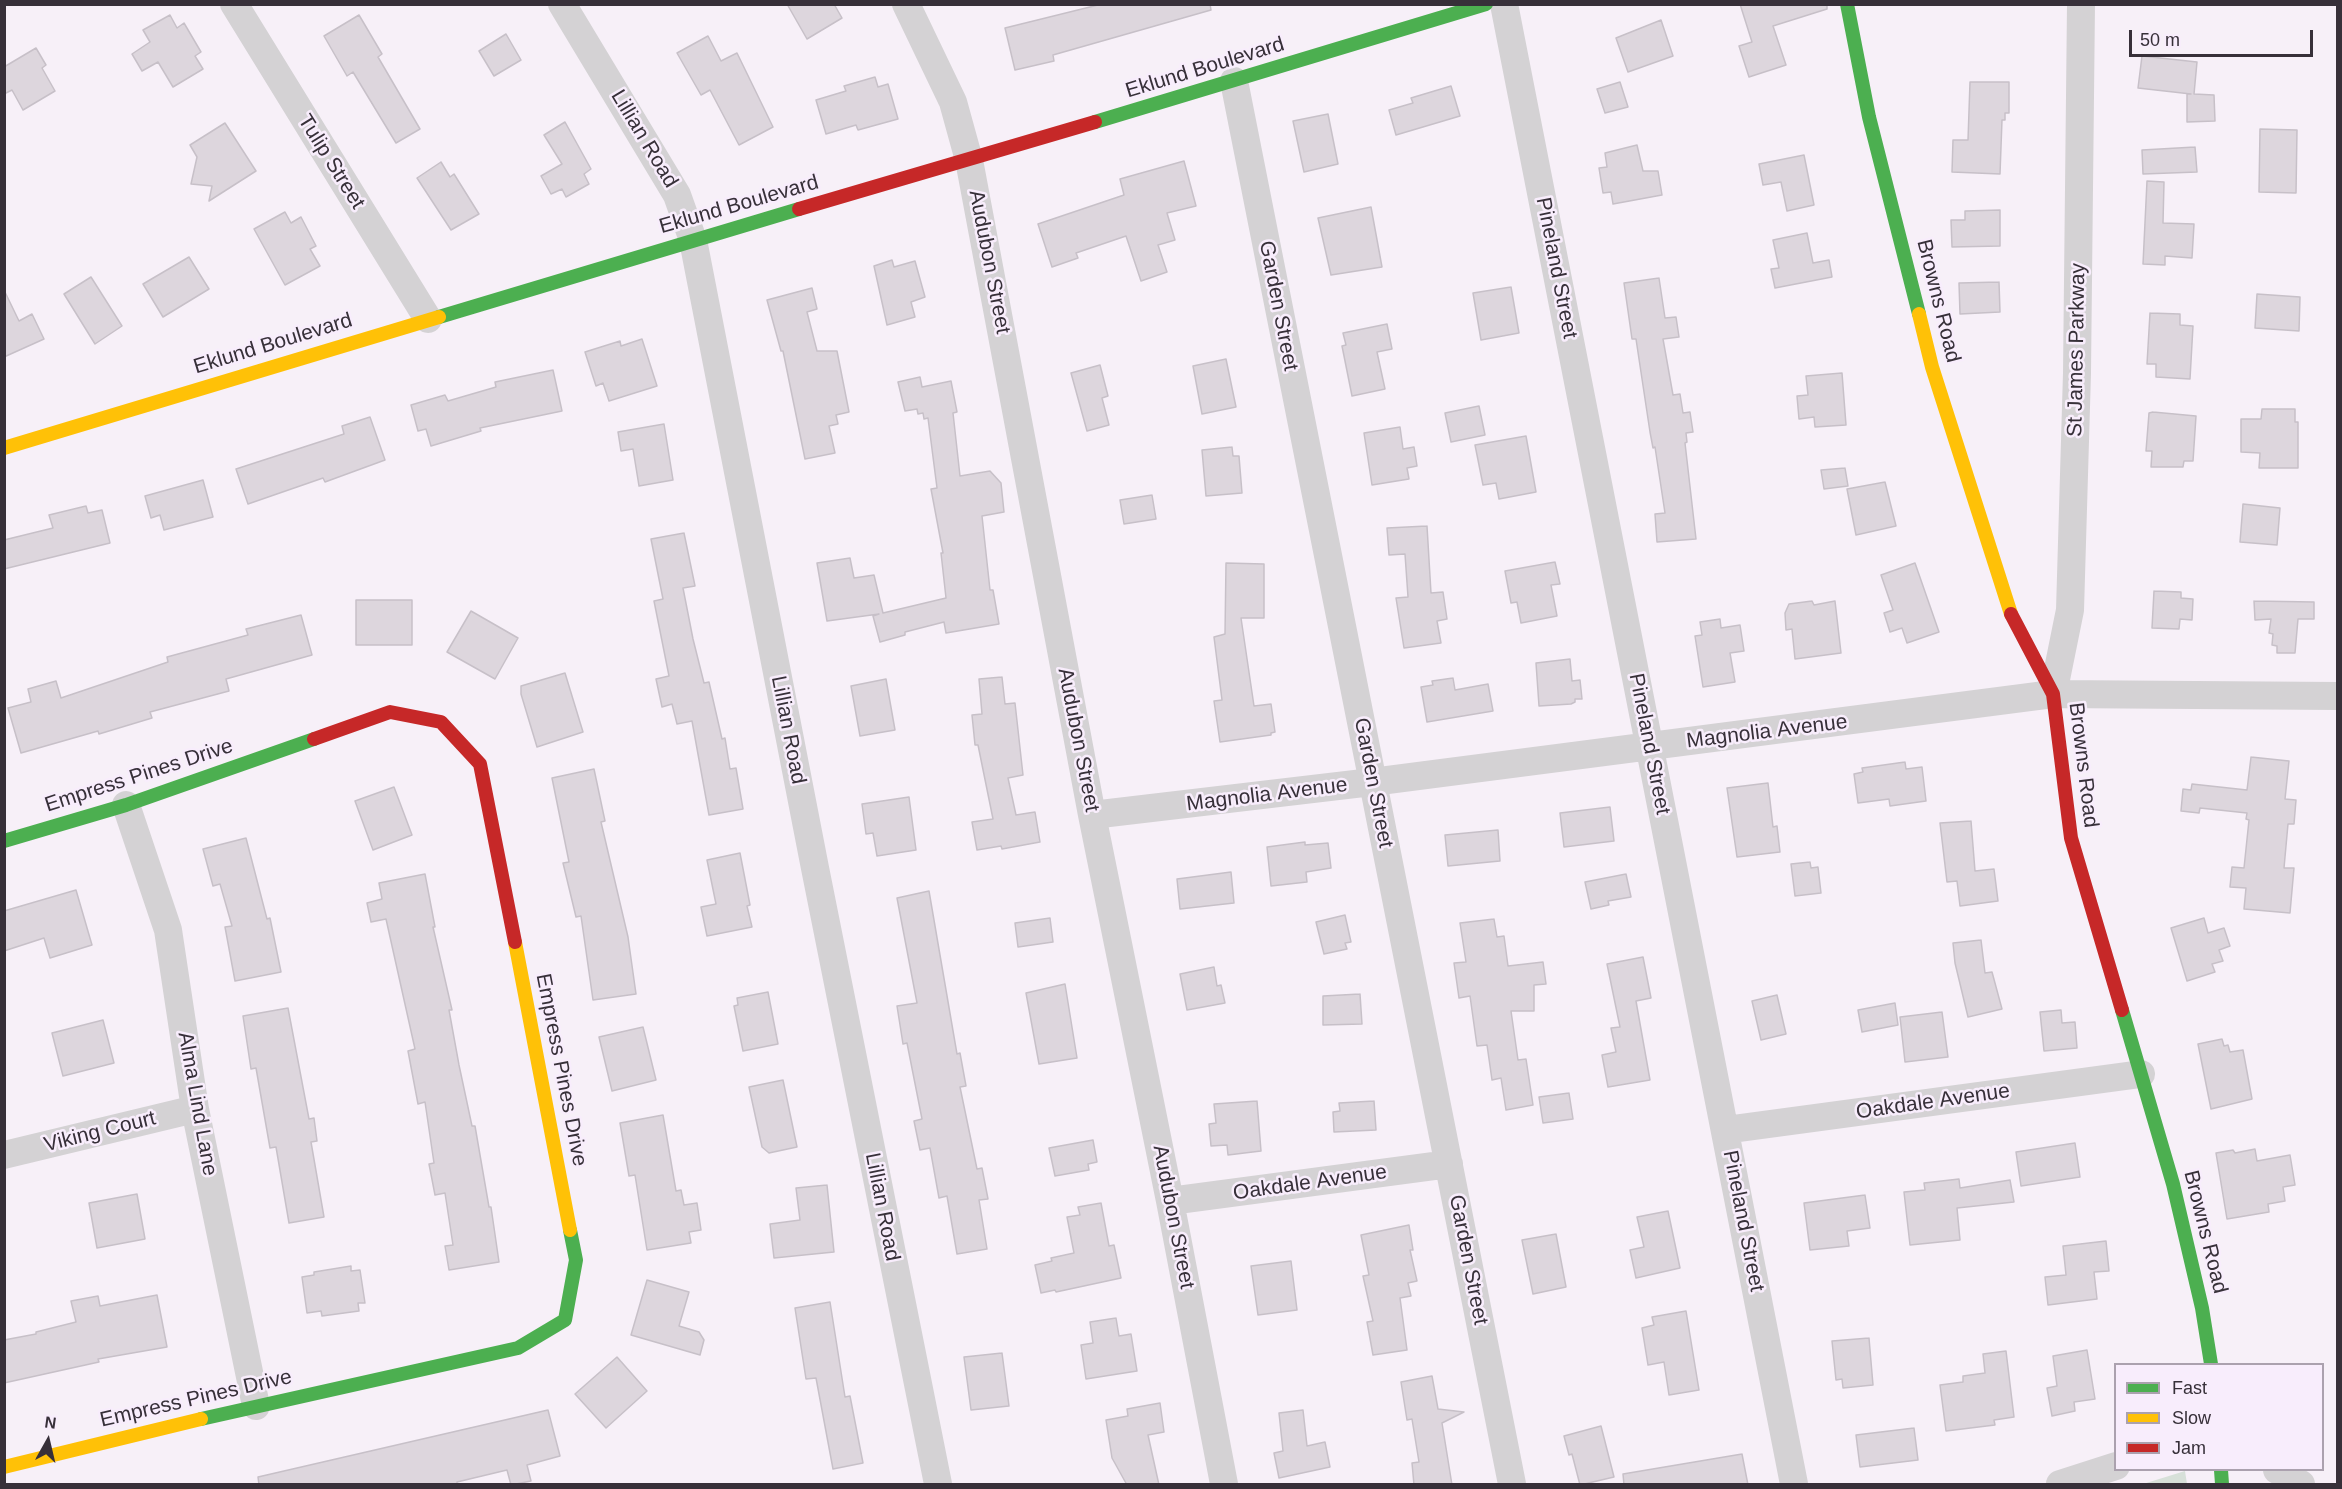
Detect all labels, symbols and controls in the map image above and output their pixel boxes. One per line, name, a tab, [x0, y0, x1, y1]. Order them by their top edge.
scale bar	[2132, 18, 2316, 56]
text: 50 m	[2140, 30, 2180, 50]
street label: Eklund Boulevard	[1123, 32, 1287, 104]
street label: Lillian Road	[605, 85, 683, 193]
street label: Tulip Street	[292, 110, 370, 214]
street label: Eklund Boulevard	[656, 170, 822, 240]
street label: Audubon Street	[963, 188, 1015, 336]
street label: Pineland Street	[1530, 195, 1582, 341]
street label: Browns Road	[1911, 237, 1965, 365]
street label: Garden Street	[1253, 239, 1303, 373]
street label: St James Parkway	[2063, 263, 2091, 437]
street label: Eklund Boulevard	[191, 308, 355, 380]
street label: Audubon Street	[1052, 666, 1104, 814]
street label: Pineland Street	[1623, 671, 1675, 817]
street label: Lillian Road	[765, 674, 811, 786]
street label: Browns Road	[2063, 701, 2103, 829]
street label: Magnolia Avenue	[1685, 710, 1849, 754]
street label: Garden Street	[1348, 716, 1398, 850]
street label: Empress Pines Drive	[42, 734, 236, 818]
street label: Magnolia Avenue	[1185, 773, 1349, 817]
street label: Empress Pines Drive	[530, 971, 592, 1169]
street label: Alma Lind Lane	[172, 1030, 222, 1178]
street label: Oakdale Avenue	[1855, 1079, 2011, 1125]
street label: Viking Court	[42, 1106, 158, 1158]
street label: Audubon Street	[1147, 1143, 1199, 1291]
street label: Pineland Street	[1717, 1148, 1769, 1294]
street label: Lillian Road	[859, 1151, 905, 1263]
street label: Oakdale Avenue	[1232, 1160, 1388, 1206]
street label: Browns Road	[2178, 1168, 2232, 1296]
street label: Garden Street	[1443, 1193, 1493, 1327]
legend	[2114, 1363, 2324, 1471]
street label: Empress Pines Drive	[98, 1365, 294, 1433]
text: Fast	[2172, 1378, 2207, 1398]
text: Slow	[2172, 1408, 2211, 1428]
north arrow	[18, 1411, 78, 1471]
text: N	[44, 1413, 57, 1432]
text: Jam	[2172, 1438, 2206, 1458]

